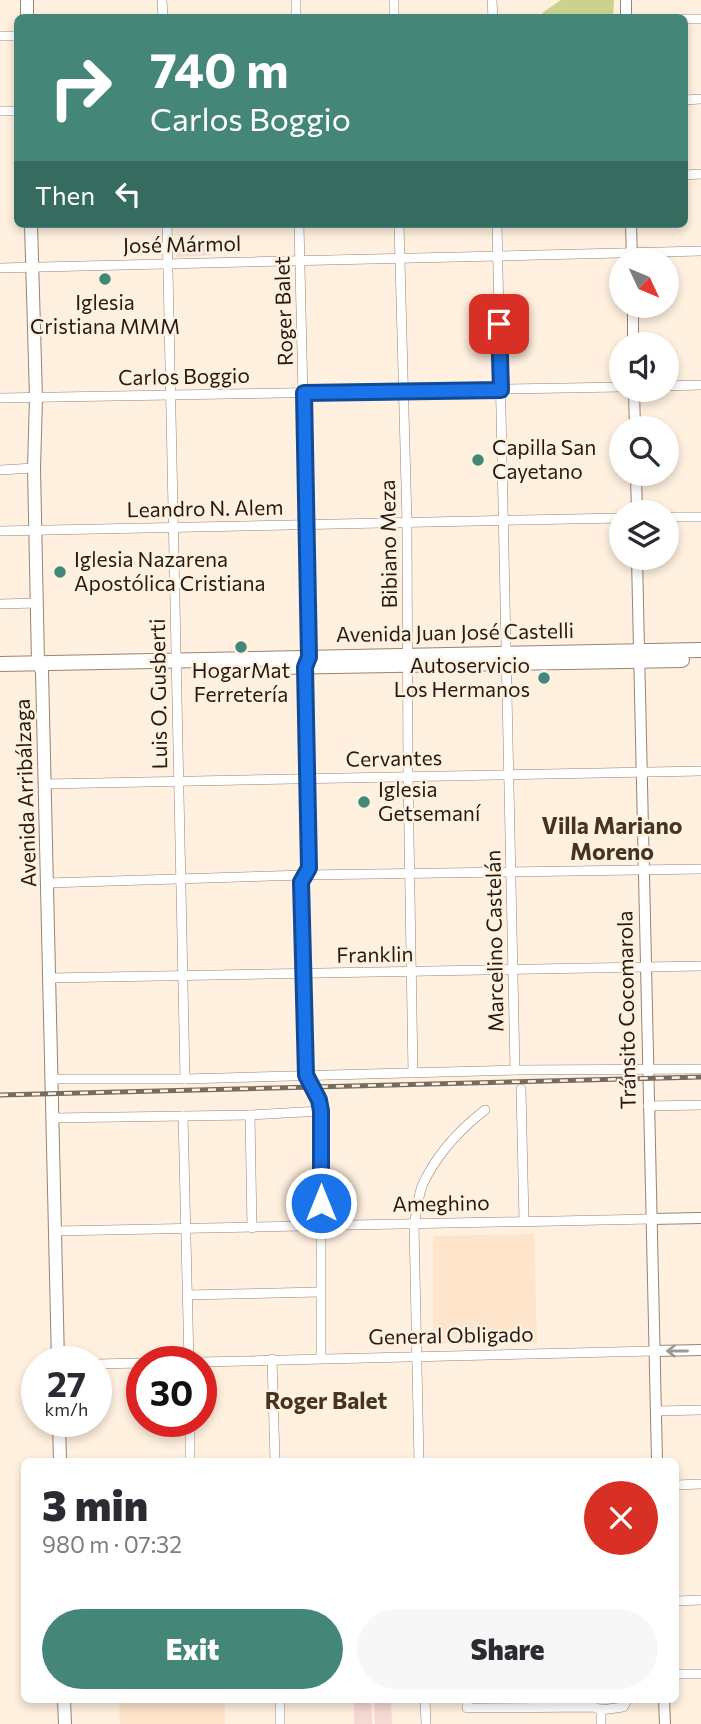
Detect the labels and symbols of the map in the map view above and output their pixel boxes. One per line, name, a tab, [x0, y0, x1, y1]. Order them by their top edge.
street label: José Mármol	[123, 230, 241, 257]
north arrow	[609, 248, 679, 318]
street label: Roger Balet	[268, 256, 297, 366]
marker: Iglesia Cristiana MMM	[97, 271, 113, 287]
place label: Iglesia Cristiana MMM	[30, 289, 180, 338]
pin	[469, 294, 529, 354]
street label: Carlos Boggio	[118, 362, 250, 389]
place label: Capilla San Cayetano	[492, 434, 596, 483]
marker: Capilla San Cayetano	[470, 452, 486, 468]
street label: Bibiano Meza	[374, 479, 401, 609]
street label: Leandro N. Alem	[126, 494, 284, 521]
place label: Iglesia Nazarena Apostólica Cristiana	[74, 546, 266, 595]
marker: Iglesia Nazarena Apostólica Cristiana	[52, 564, 68, 580]
street label: Avenida Juan José Castelli	[336, 617, 574, 646]
street label: Luis O. Gusberti	[144, 618, 171, 770]
marker: HogarMat Ferretería	[233, 639, 249, 655]
place label: Autoservicio Los Hermanos	[394, 652, 530, 701]
place label: HogarMat Ferretería	[192, 657, 290, 706]
marker: Autoservicio Los Hermanos	[536, 670, 552, 686]
street label: Avenida Arribálzaga	[9, 698, 40, 888]
street label: Cervantes	[345, 744, 442, 771]
place label: Iglesia Getsemaní	[378, 776, 481, 825]
marker: Iglesia Getsemaní	[356, 794, 372, 810]
district label: Villa Mariano Moreno	[542, 811, 682, 865]
street label: Marcelino Castelán	[479, 850, 508, 1032]
street label: Tránsito Cocomarola	[611, 910, 640, 1110]
street label: Franklin	[336, 940, 414, 967]
position arrow	[284, 1166, 358, 1240]
street label: Ameghino	[392, 1189, 490, 1216]
street label: General Obligado	[368, 1321, 534, 1348]
one-way arrow	[666, 1344, 689, 1358]
speed limit sign: 30	[126, 1346, 217, 1437]
district label: Roger Balet	[265, 1386, 388, 1414]

